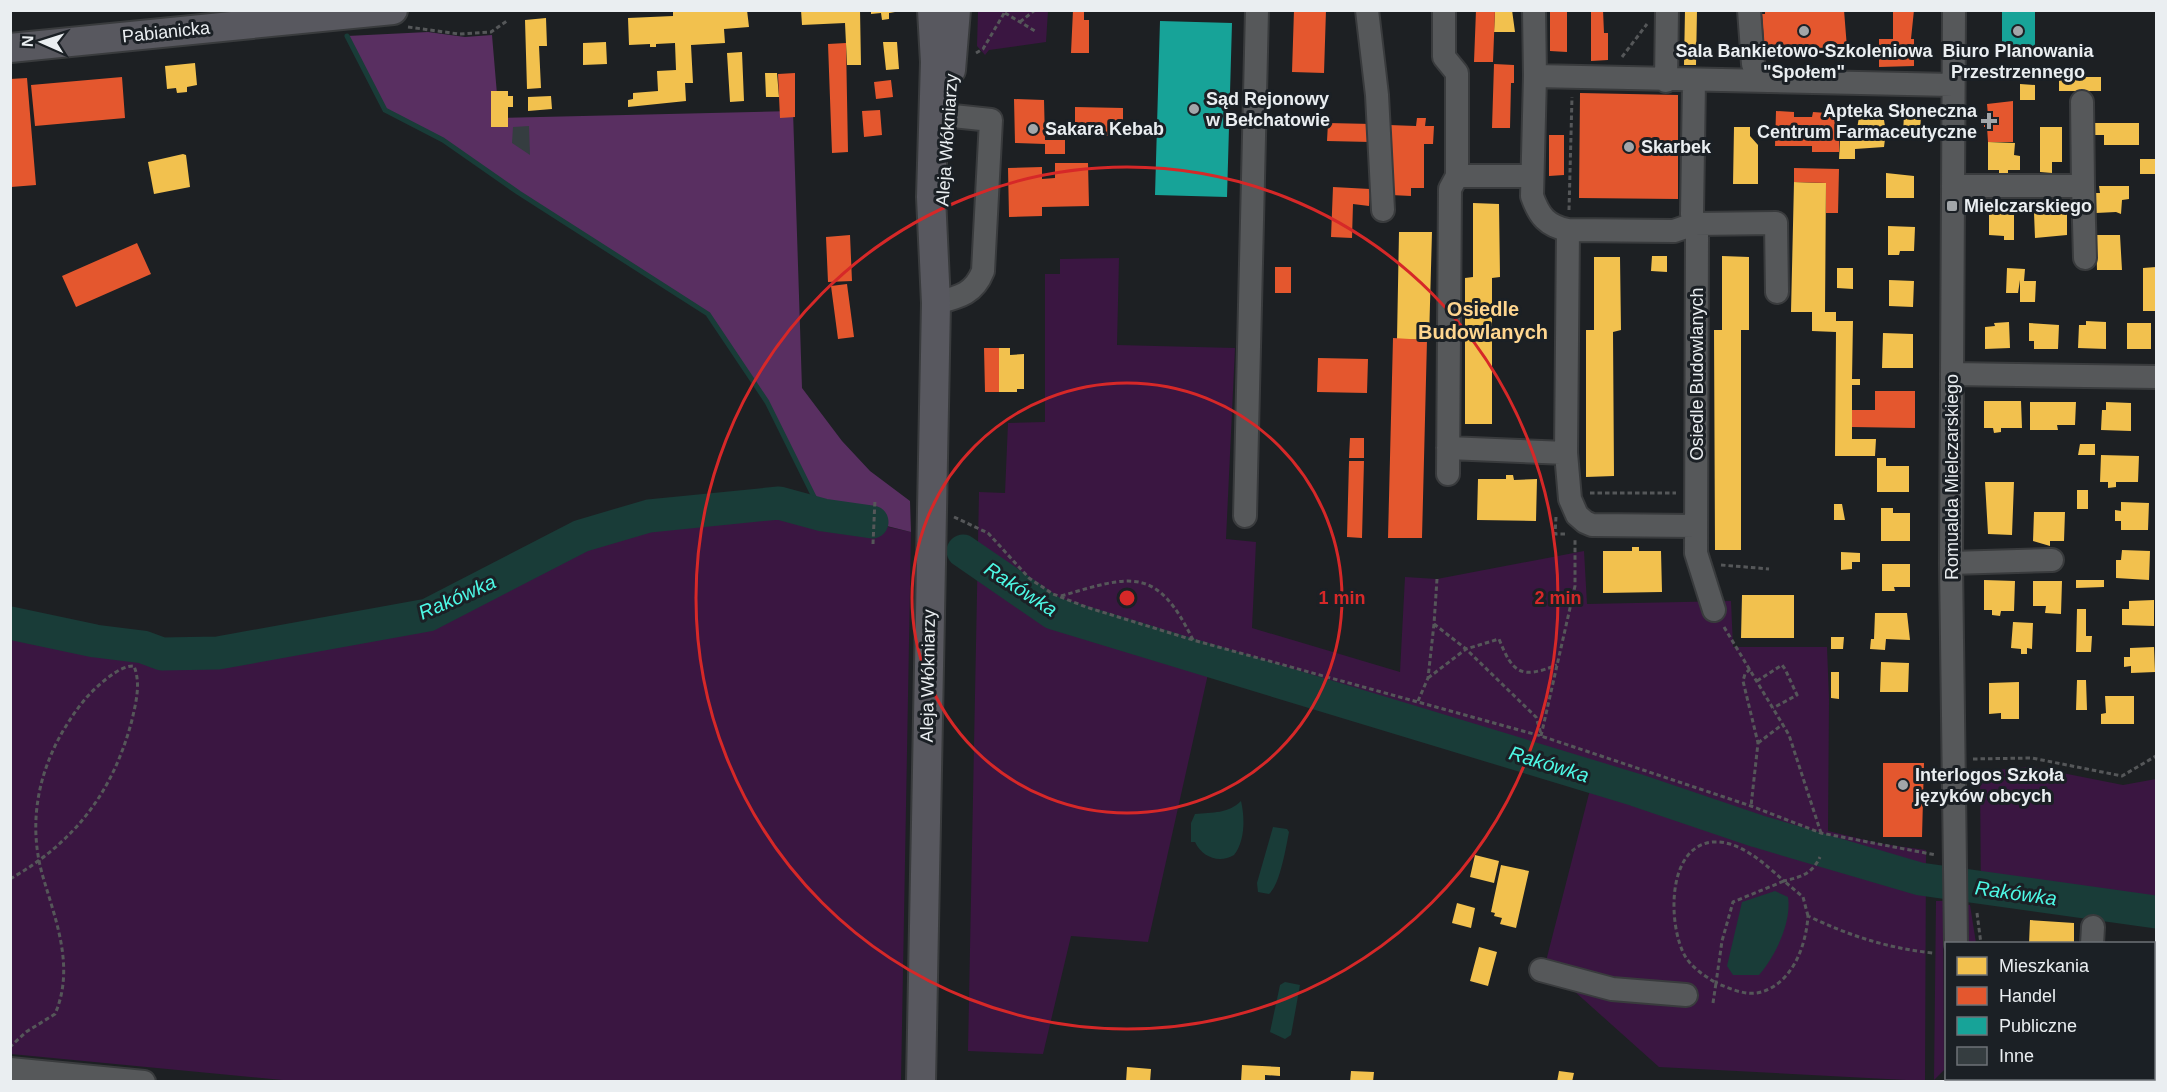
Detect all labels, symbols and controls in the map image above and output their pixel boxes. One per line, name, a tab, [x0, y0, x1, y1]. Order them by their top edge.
north arrow	[12, 12, 72, 72]
street label: Pabianicka	[121, 17, 212, 47]
marker: Sala Bankietowo-Szkoleniowa "Społem"	[1797, 24, 1811, 38]
marker: Biuro Planowania Przestrzennego	[2011, 24, 2025, 38]
text: N	[19, 35, 36, 47]
place label: Sala Bankietowo-Szkoleniowa "Społem"	[1675, 41, 1934, 82]
place label: Biuro Planowania Przestrzennego	[1942, 41, 2094, 82]
street label: Aleja Włókniarzy	[932, 73, 962, 207]
place label: Sąd Rejonowy w Bełchatowie	[1205, 89, 1330, 130]
place label: Apteka Słoneczna Centrum Farmaceutyczne	[1757, 101, 1978, 142]
marker: Sąd Rejonowy w Bełchatowie	[1187, 102, 1201, 116]
marker: Apteka Słoneczna Centrum Farmaceutyczne	[1982, 114, 1996, 128]
place label: Sakara Kebab	[1045, 119, 1164, 139]
marker: Sakara Kebab	[1026, 122, 1040, 136]
place label: Skarbek	[1641, 137, 1712, 157]
marker: Skarbek	[1622, 140, 1636, 154]
place label: Mielczarskiego	[1964, 196, 2092, 216]
marker: Mielczarskiego	[1945, 199, 1959, 213]
street label: Osiedle Budowlanych	[1687, 287, 1707, 461]
district label: Osiedle Budowlanych	[1418, 298, 1548, 343]
street label: Romualda Mielczarskiego	[1942, 374, 1962, 580]
water label: Rakówka	[981, 557, 1061, 621]
water label: Rakówka	[415, 570, 499, 624]
centre of rings	[1117, 588, 1137, 608]
text: 1 min	[1318, 588, 1366, 608]
text: 2 min	[1534, 588, 1582, 608]
street label: Aleja Włókniarzy	[917, 609, 939, 743]
water label: Rakówka	[1506, 741, 1592, 787]
place label: Interlogos Szkoła języków obcych	[1914, 765, 2065, 806]
marker: Interlogos Szkoła języków obcych	[1896, 778, 1910, 792]
water label: Rakówka	[1974, 876, 2058, 910]
legend	[1945, 942, 2155, 1080]
text: Mieszkania	[1999, 956, 2090, 976]
text: Handel	[1999, 986, 2056, 1006]
text: Publiczne	[1999, 1016, 2077, 1036]
text: Inne	[1999, 1046, 2034, 1066]

